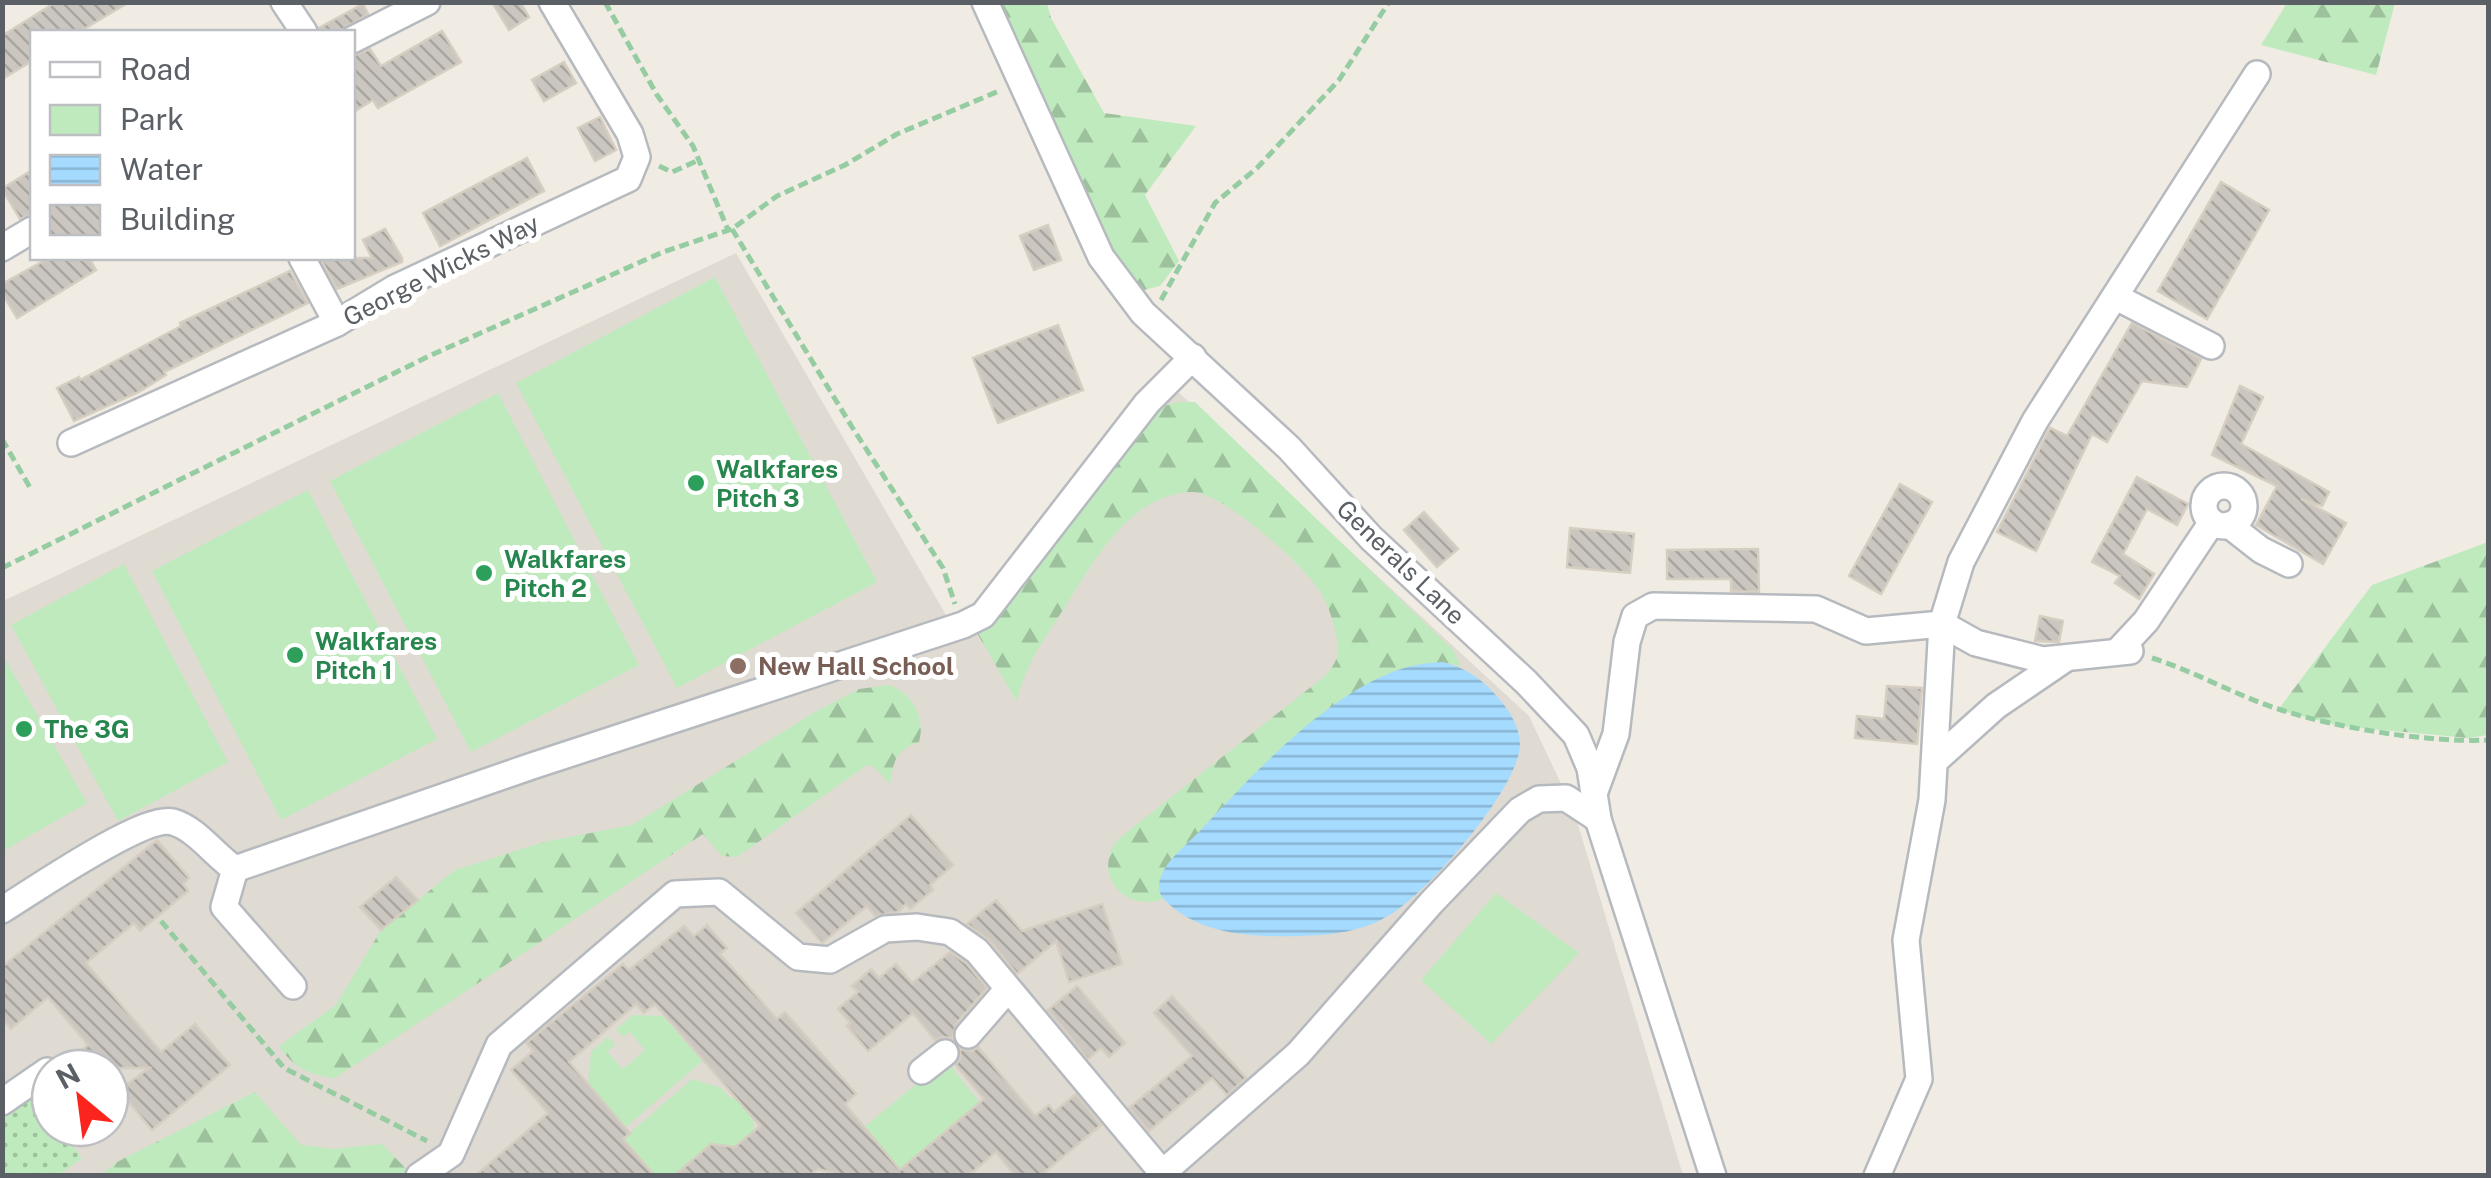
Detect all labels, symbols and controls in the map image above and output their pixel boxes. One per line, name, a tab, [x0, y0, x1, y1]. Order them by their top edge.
legend	[30, 30, 355, 260]
text: Road	[120, 51, 191, 87]
text: Park	[120, 101, 184, 137]
text: Water	[120, 151, 203, 187]
text: Building	[120, 201, 235, 237]
street label: George Wicks Way	[338, 208, 544, 332]
place label: Walkfares Pitch 3	[716, 454, 838, 513]
marker: Walkfares Pitch 3	[685, 472, 707, 494]
street label: Generals Lane	[1331, 493, 1471, 631]
place label: Walkfares Pitch 2	[504, 544, 626, 603]
marker: Walkfares Pitch 2	[473, 562, 495, 584]
place label: Walkfares Pitch 1	[315, 626, 437, 685]
marker: Walkfares Pitch 1	[284, 644, 306, 666]
place label: New Hall School	[758, 651, 954, 681]
marker: New Hall School	[727, 655, 749, 677]
place label: The 3G	[44, 714, 130, 744]
marker: The 3G	[13, 718, 35, 740]
north arrow	[30, 1048, 130, 1148]
text: N	[50, 1056, 85, 1095]

